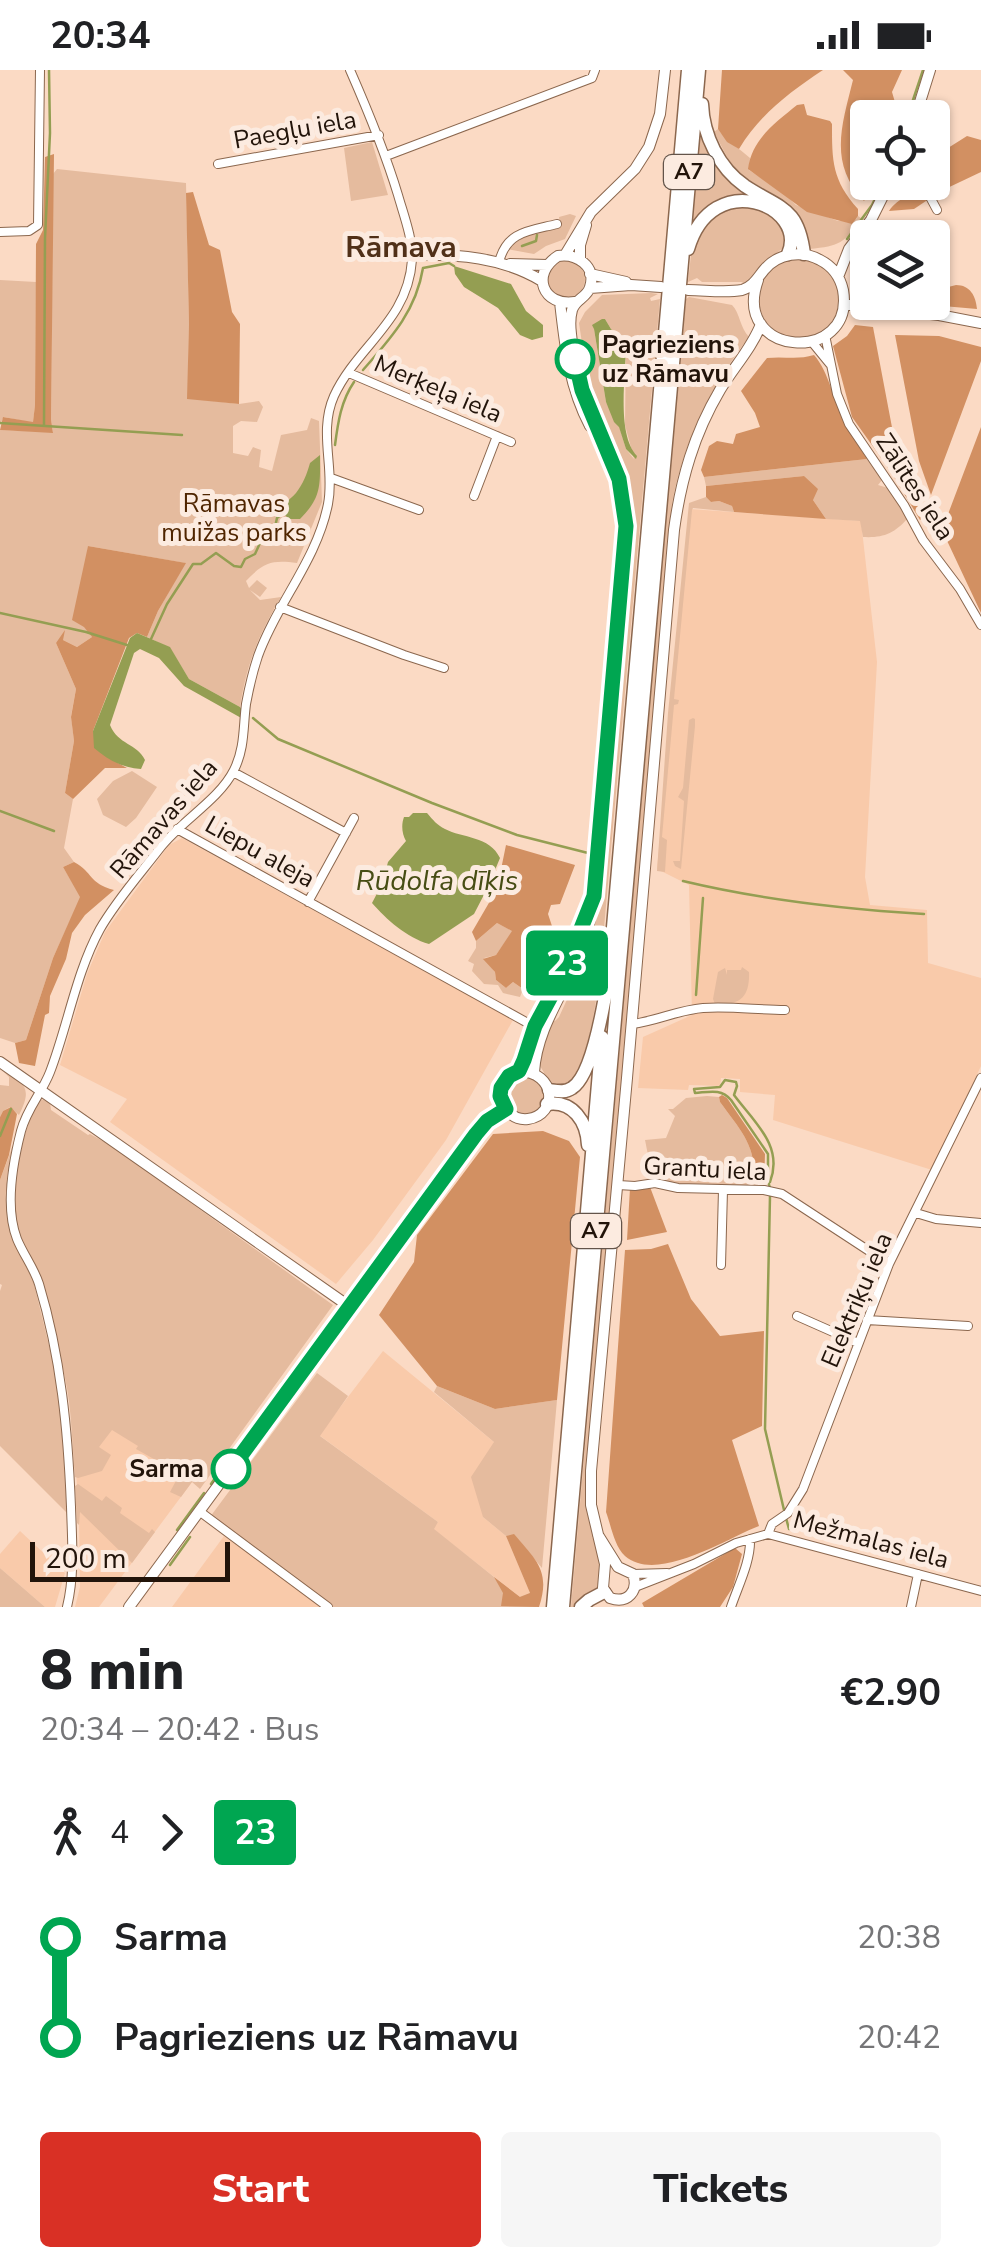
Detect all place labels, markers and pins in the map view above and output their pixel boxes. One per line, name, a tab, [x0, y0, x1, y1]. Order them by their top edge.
place label: Pagrieziens uz Rāmavu	[602, 328, 735, 391]
marker: Pagrieziens uz Rāmavu	[556, 340, 594, 378]
marker: Sarma	[212, 1450, 250, 1488]
place label: Sarma	[129, 1452, 204, 1486]

